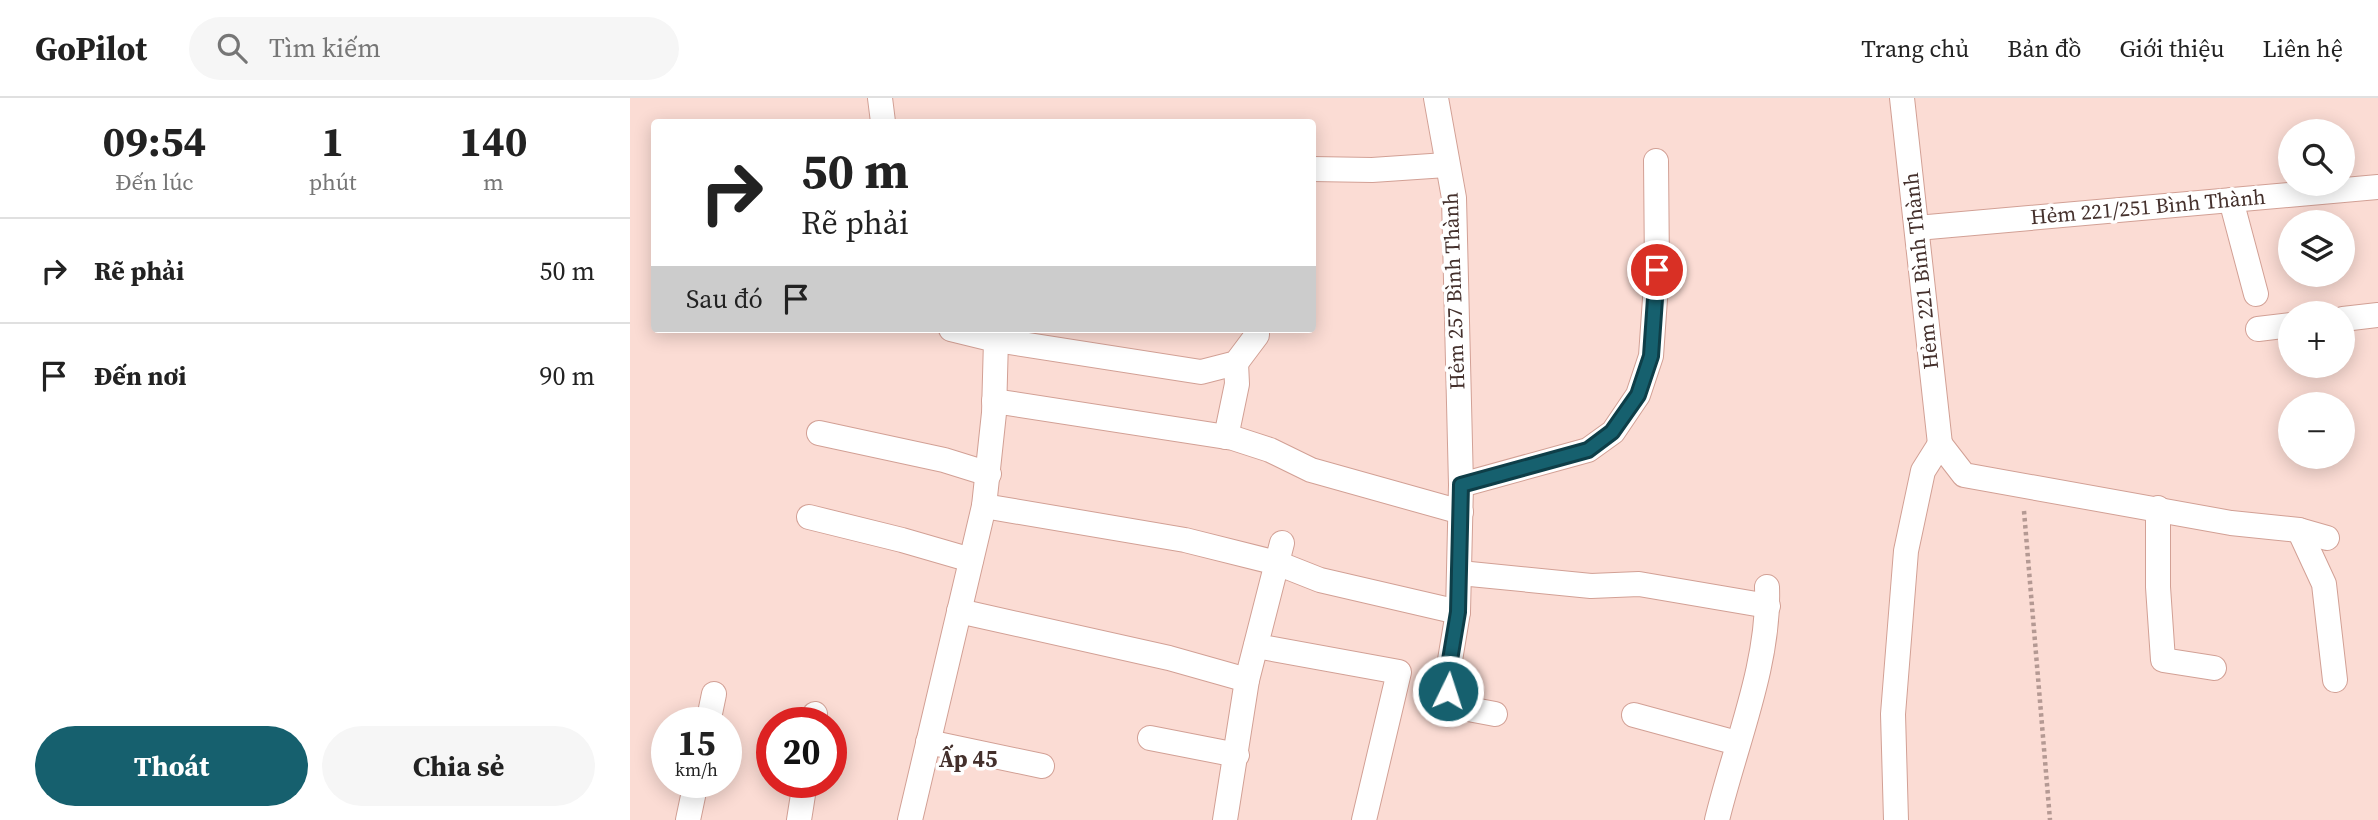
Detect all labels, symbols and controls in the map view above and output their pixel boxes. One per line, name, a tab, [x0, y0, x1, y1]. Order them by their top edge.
search box	[189, 17, 679, 80]
text: GoPilot	[35, 26, 147, 71]
icon: search	[213, 29, 251, 67]
text: Tìm kiếm	[269, 30, 381, 66]
text: Trang chủ	[1861, 32, 1969, 65]
text: Bản đồ	[2007, 32, 2081, 65]
text: Giới thiệu	[2119, 32, 2225, 65]
text: Liên hệ	[2263, 32, 2343, 65]
text: 09:54	[103, 112, 206, 170]
text: 1	[321, 112, 344, 170]
text: 140	[459, 112, 527, 170]
map controls	[2278, 119, 2355, 469]
button: search	[2278, 119, 2355, 196]
text: 50 m	[801, 137, 909, 204]
icon: right	[686, 147, 777, 238]
text: Đến lúc	[115, 166, 194, 198]
text: phút	[309, 166, 357, 198]
text: m	[483, 166, 504, 198]
street label: Hẻm 221 Bình Thành	[1896, 171, 1945, 371]
street label: Hẻm 221/251 Bình Thành	[2029, 182, 2267, 231]
street label: Hẻm 257 Bình Thành	[1436, 192, 1471, 390]
text: Rẽ phải	[801, 201, 909, 245]
button: layers	[2278, 210, 2355, 287]
pin	[1627, 240, 1687, 300]
icon: arrive	[1638, 251, 1676, 289]
icon: right	[35, 252, 73, 290]
text: Rẽ phải	[94, 253, 184, 289]
text: 50 m	[540, 253, 595, 289]
icon: arrive	[777, 280, 815, 318]
text: Sau đó	[686, 281, 763, 317]
button: +	[2278, 301, 2355, 378]
icon: arrive	[35, 357, 73, 395]
text: Đến nơi	[94, 358, 186, 394]
text: 90 m	[540, 358, 595, 394]
button: −	[2278, 392, 2355, 469]
position arrow	[1411, 654, 1485, 728]
speed limit sign: 20	[756, 707, 847, 798]
text: 15	[678, 719, 715, 767]
button: Thoát	[35, 726, 308, 806]
button: Chia sẻ	[322, 726, 595, 806]
district label: Ấp 45	[939, 743, 997, 775]
text: km/h	[675, 757, 718, 782]

